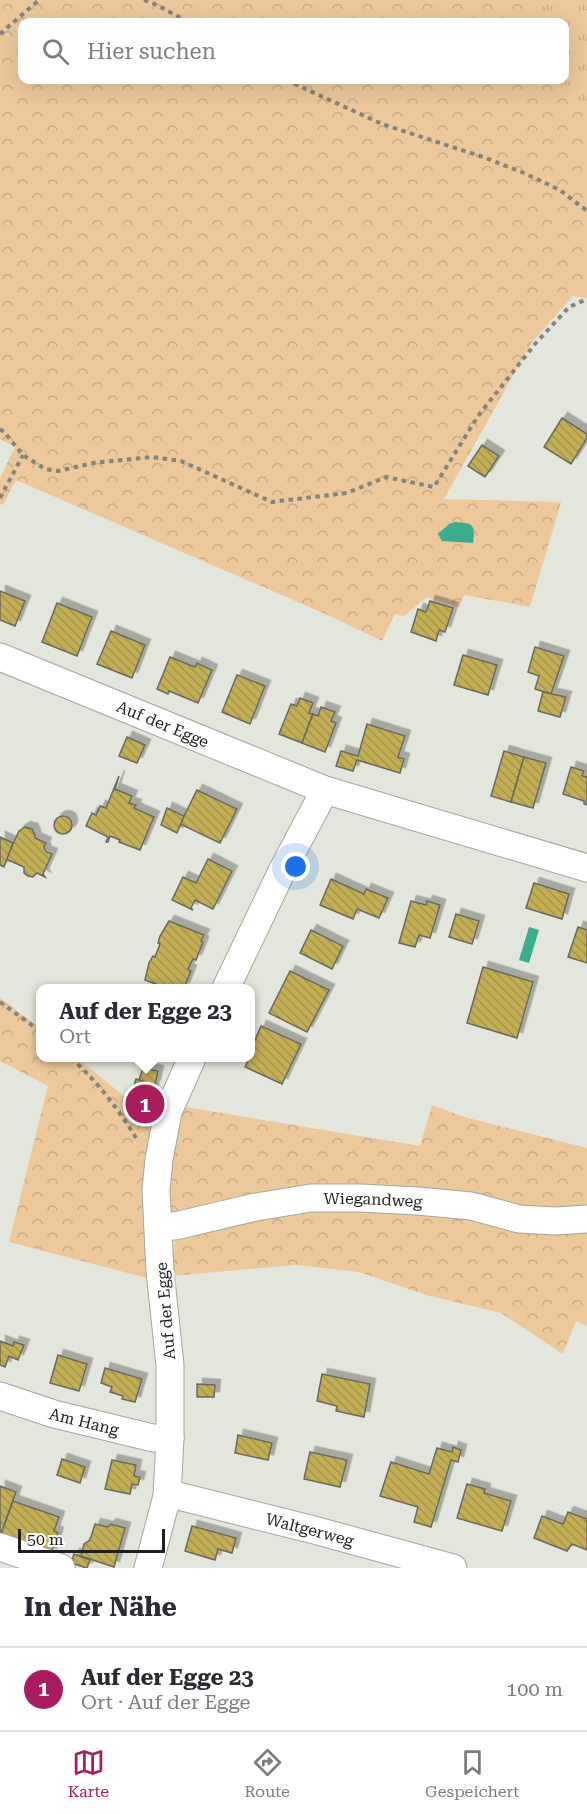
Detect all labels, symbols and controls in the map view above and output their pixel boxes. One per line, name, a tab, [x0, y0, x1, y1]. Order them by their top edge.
search box	[18, 18, 569, 84]
icon: search	[39, 35, 72, 68]
text: Hier suchen	[87, 39, 216, 64]
street label: Auf der Egge	[114, 697, 212, 752]
your location	[281, 852, 310, 881]
popup	[36, 984, 255, 1062]
text: Auf der Egge 23	[59, 999, 232, 1024]
text: Ort	[59, 1024, 91, 1048]
pin: 1	[126, 1082, 164, 1126]
street label: Wiegandweg	[324, 1189, 424, 1211]
street label: Auf der Egge	[152, 1261, 179, 1361]
street label: Am Hang	[47, 1404, 122, 1440]
street label: Waltgerweg	[264, 1509, 357, 1551]
scale bar	[18, 1526, 165, 1554]
text: 50 m	[27, 1530, 64, 1549]
text: In der Nähe	[24, 1592, 177, 1622]
text: Auf der Egge 23	[81, 1665, 254, 1690]
text: 1	[38, 1677, 49, 1701]
text: 100 m	[506, 1677, 563, 1701]
text: Ort · Auf der Egge	[81, 1690, 250, 1714]
tab: Karte	[68, 1746, 109, 1801]
tab: Route	[244, 1746, 290, 1801]
tab: Gespeichert	[425, 1746, 519, 1801]

